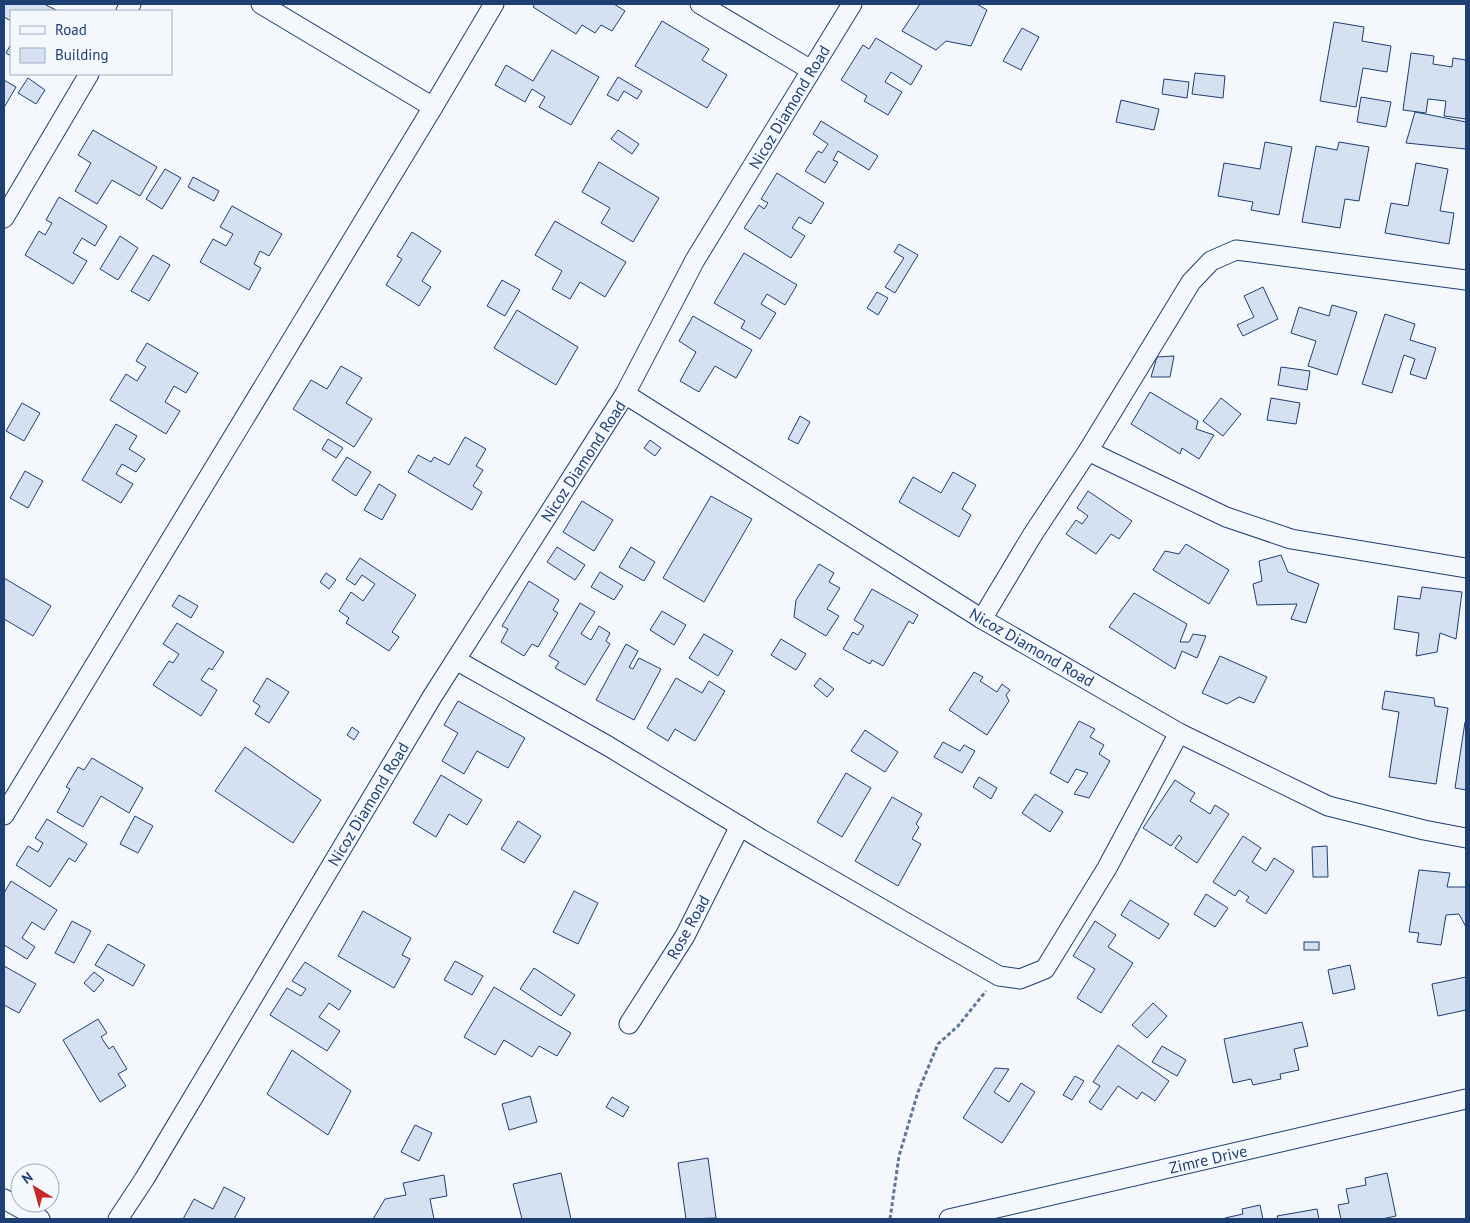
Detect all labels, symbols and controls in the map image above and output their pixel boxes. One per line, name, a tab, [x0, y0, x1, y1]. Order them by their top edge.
legend	[10, 10, 172, 75]
text: Road	[55, 20, 87, 39]
street label: Nicoz Diamond Road	[744, 41, 834, 173]
text: Building	[55, 45, 109, 64]
street label: Nicoz Diamond Road	[536, 396, 630, 526]
street label: Nicoz Diamond Road	[966, 603, 1098, 691]
street label: Nicoz Diamond Road	[323, 738, 413, 870]
street label: Rose Road	[662, 891, 714, 963]
street label: Zimre Drive	[1167, 1140, 1249, 1178]
north arrow	[10, 1163, 60, 1213]
text: N	[18, 1168, 36, 1188]

